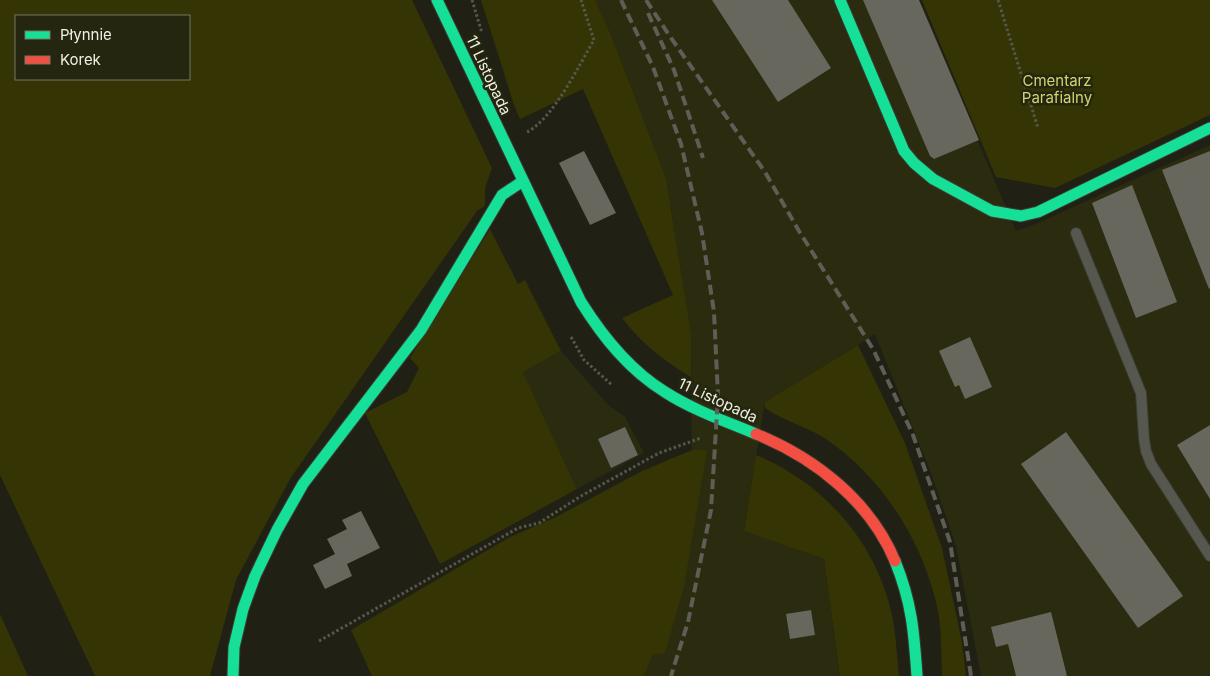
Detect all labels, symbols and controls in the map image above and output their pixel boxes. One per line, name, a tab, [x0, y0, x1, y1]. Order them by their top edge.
legend	[15, 15, 190, 80]
text: Płynnie	[60, 25, 112, 44]
street label: 11 Listopada	[462, 32, 516, 118]
text: Korek	[60, 50, 102, 69]
park label: Cmentarz Parafialny	[1022, 71, 1093, 107]
street label: 11 Listopada	[675, 373, 761, 427]

